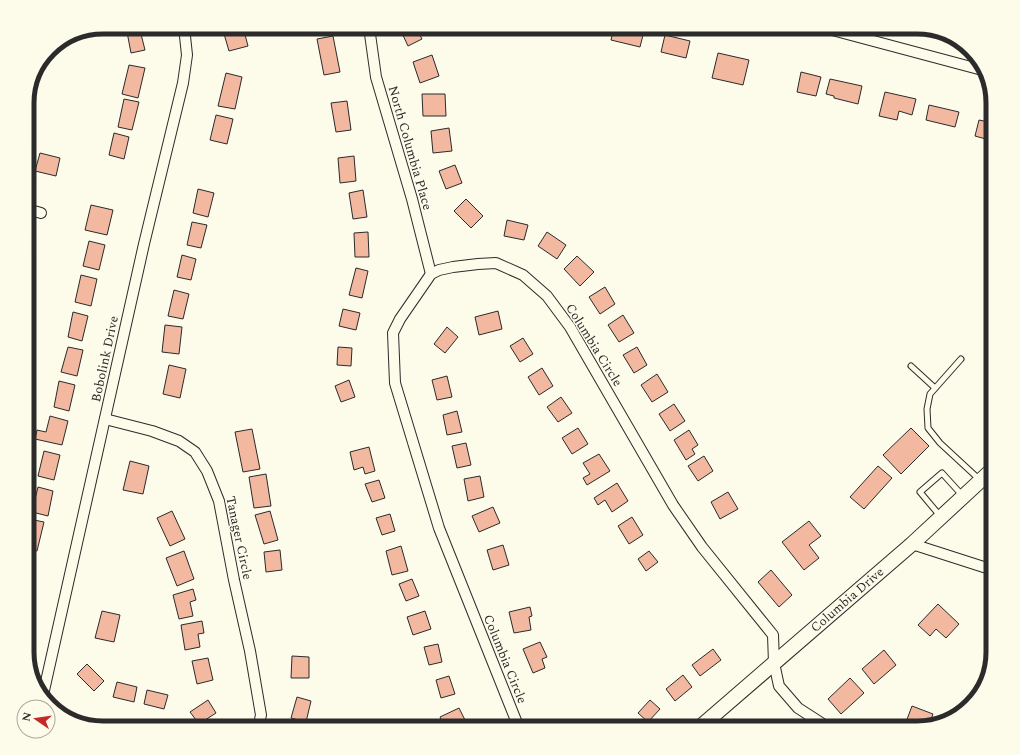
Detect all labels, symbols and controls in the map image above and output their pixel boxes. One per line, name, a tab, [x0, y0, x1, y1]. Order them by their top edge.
street label: North Columbia Place	[383, 83, 437, 213]
street label: Columbia Circle	[560, 300, 628, 390]
street label: Bobolink Drive	[86, 314, 124, 404]
street label: Tanager Circle	[220, 494, 258, 582]
street label: Columbia Drive	[806, 562, 888, 637]
street label: Columbia Circle	[478, 611, 532, 707]
north arrow	[16, 699, 56, 739]
text: N	[17, 711, 36, 723]

